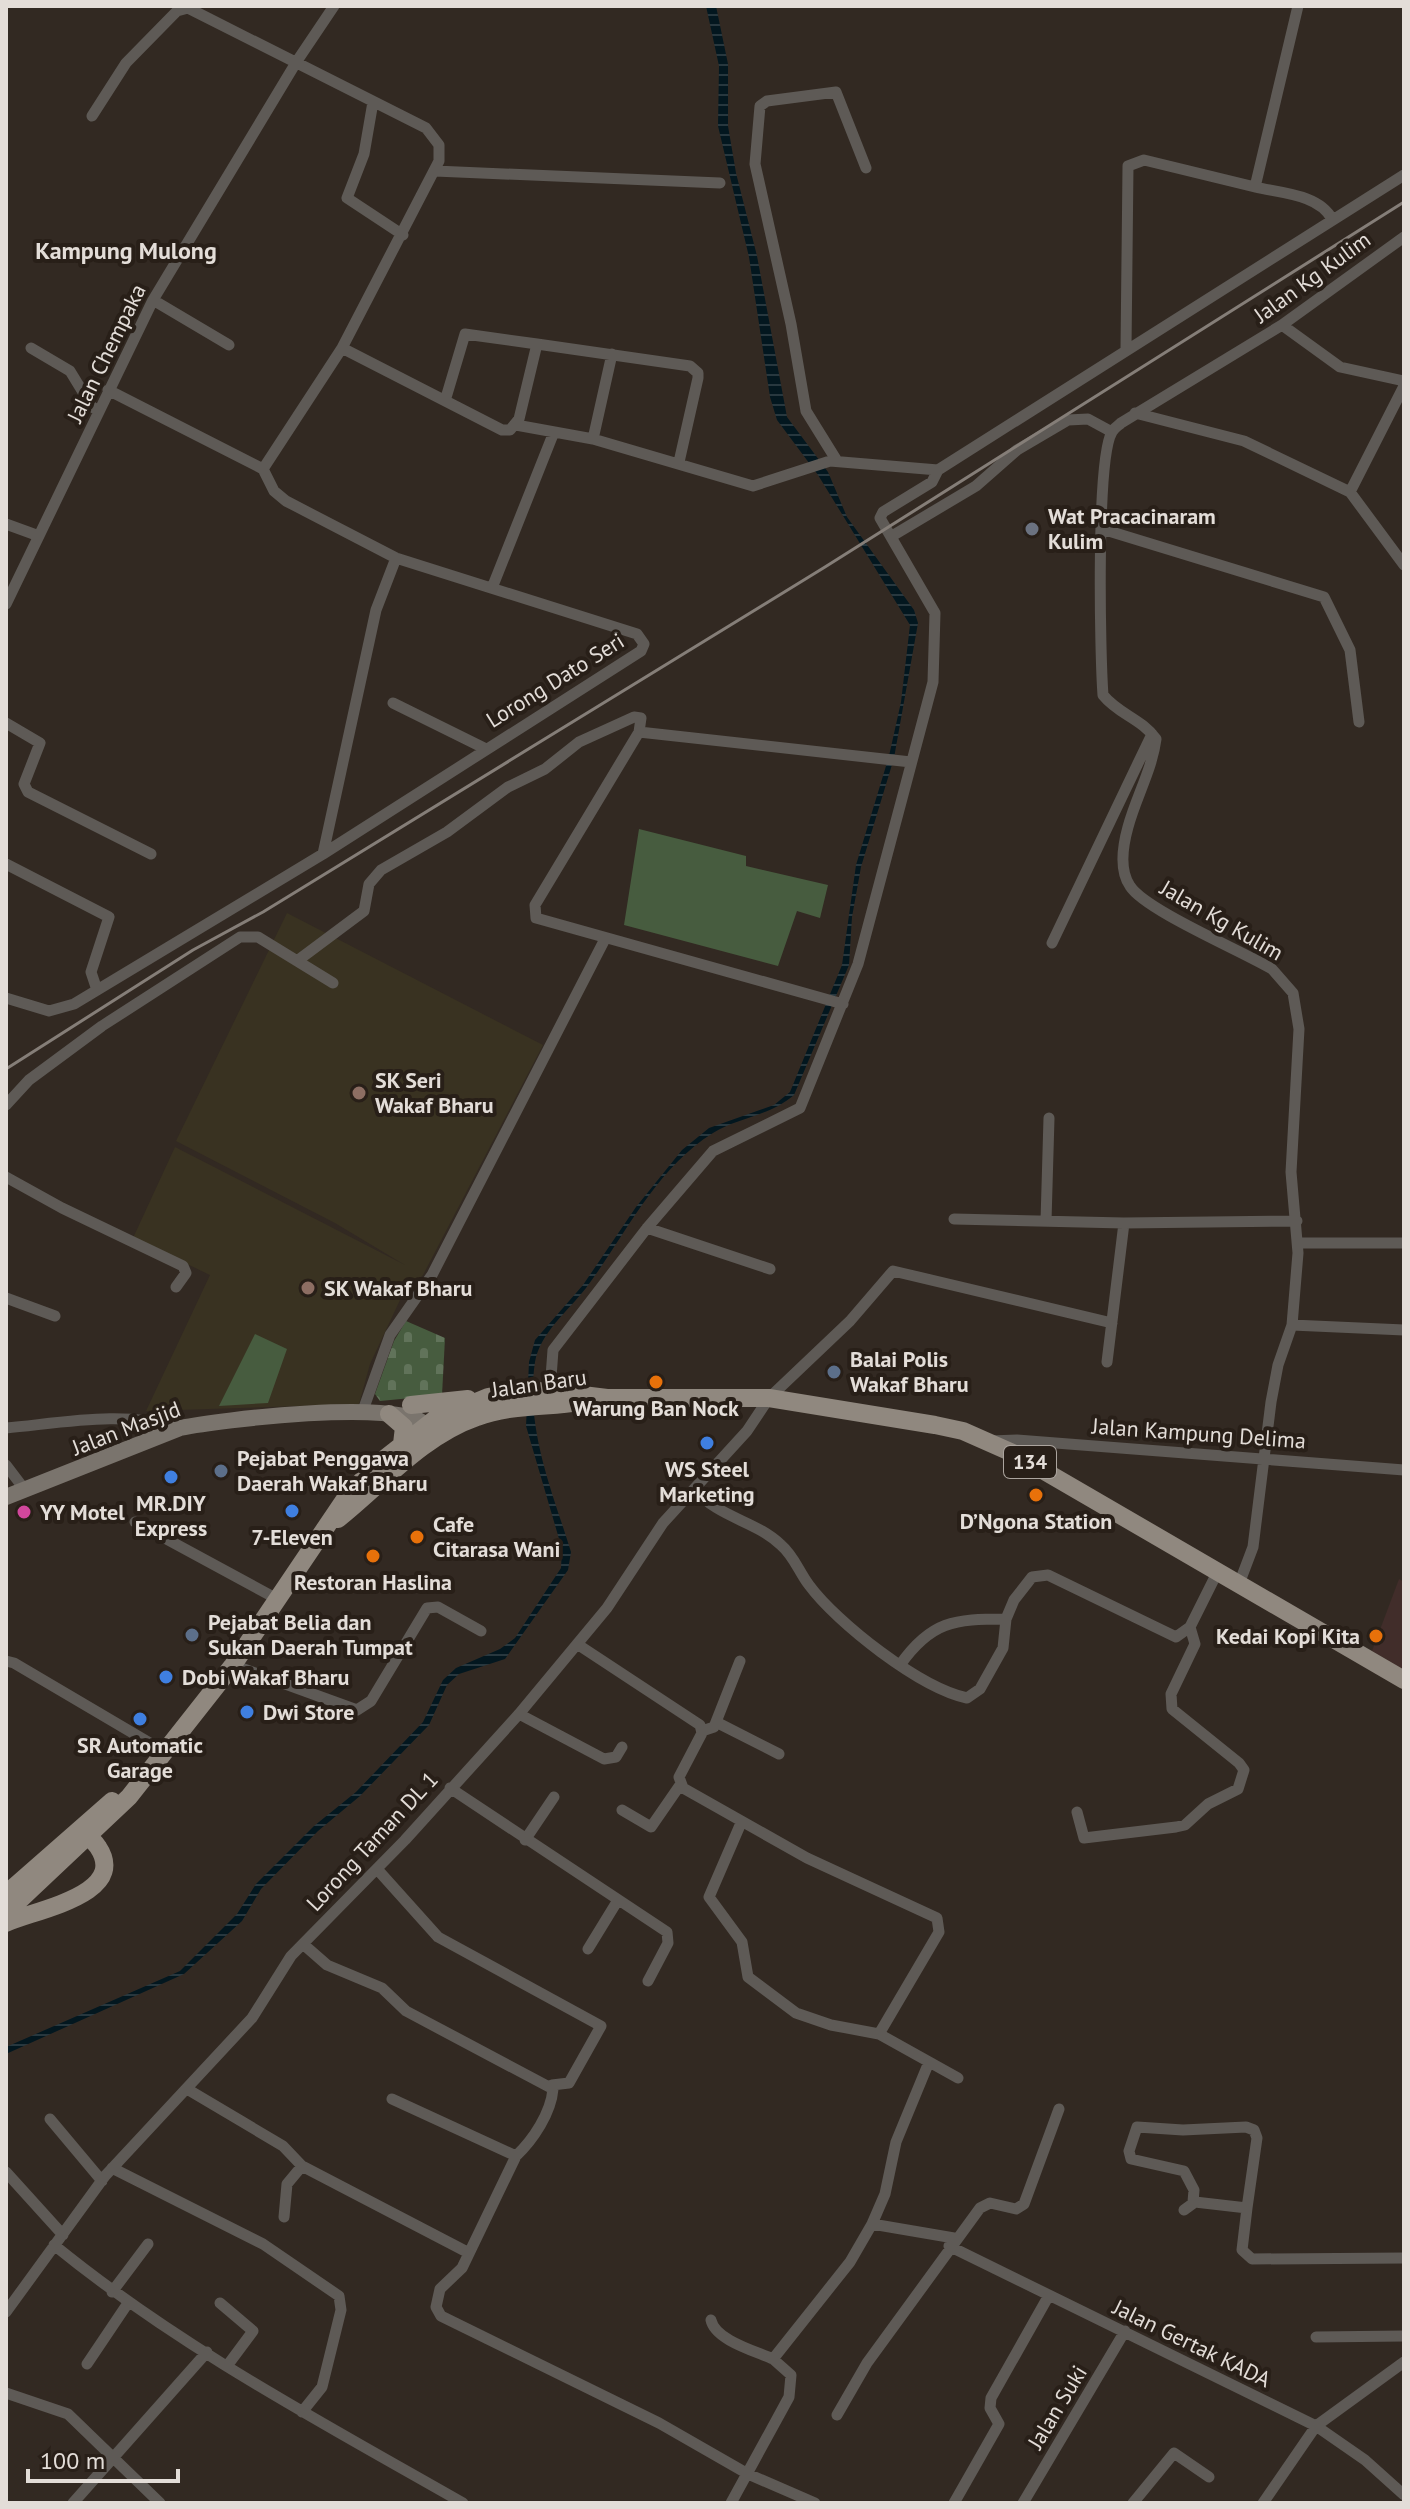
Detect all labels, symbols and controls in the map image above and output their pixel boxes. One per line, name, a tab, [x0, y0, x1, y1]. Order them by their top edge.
street label: Jalan Kg Kulim	[1247, 225, 1376, 329]
district label: Kampung Mulong	[35, 235, 217, 266]
street label: Jalan Chempaka	[60, 279, 152, 428]
place label: Wat Pracacinaram Kulim	[1048, 502, 1216, 555]
marker: Wat Pracacinaram Kulim	[1023, 520, 1041, 538]
street label: Lorong Dato Seri	[481, 626, 629, 734]
street label: Jalan Kg Kulim	[1155, 873, 1289, 966]
place label: SK Seri Wakaf Bharu	[375, 1066, 494, 1119]
marker: SK Seri Wakaf Bharu	[350, 1084, 368, 1102]
place label: SK Wakaf Bharu	[324, 1274, 472, 1302]
marker: SK Wakaf Bharu	[299, 1279, 317, 1297]
place label: Balai Polis Wakaf Bharu	[850, 1345, 969, 1398]
street label: Jalan Baru	[489, 1362, 588, 1404]
marker: Balai Polis Wakaf Bharu	[825, 1363, 843, 1381]
marker: Warung Ban Nock	[647, 1373, 665, 1391]
place label: Warung Ban Nock	[573, 1394, 739, 1422]
street label: Jalan Masjid	[67, 1395, 184, 1462]
street label: Jalan Kampung Delima	[1090, 1411, 1307, 1454]
marker: WS Steel Marketing	[698, 1434, 716, 1452]
place label: Pejabat Penggawa Daerah Wakaf Bharu	[237, 1444, 428, 1497]
road number: 134	[1004, 1446, 1056, 1478]
place label: WS Steel Marketing	[659, 1455, 755, 1508]
marker: Pejabat Penggawa Daerah Wakaf Bharu	[212, 1462, 230, 1480]
marker: MR.DIY Express	[162, 1468, 180, 1486]
marker: D’Ngona Station	[1027, 1486, 1045, 1504]
place label: MR.DIY Express	[135, 1489, 207, 1542]
place label: YY Motel	[39, 1498, 125, 1526]
marker: 7-Eleven	[283, 1502, 301, 1520]
marker: YY Motel	[15, 1503, 33, 1521]
place label: D’Ngona Station	[960, 1507, 1112, 1535]
place label: Cafe Citarasa Wani	[433, 1510, 560, 1563]
place label: 7-Eleven	[251, 1523, 333, 1551]
marker: Cafe Citarasa Wani	[408, 1528, 426, 1546]
marker: Restoran Haslina	[364, 1547, 382, 1565]
place label: Restoran Haslina	[294, 1568, 452, 1596]
place label: Pejabat Belia dan Sukan Daerah Tumpat	[208, 1608, 413, 1661]
place label: Kedai Kopi Kita	[1216, 1622, 1360, 1650]
marker: Pejabat Belia dan Sukan Daerah Tumpat	[183, 1626, 201, 1644]
marker: Kedai Kopi Kita	[1367, 1627, 1385, 1645]
place label: Dobi Wakaf Bharu	[182, 1663, 349, 1691]
marker: Dobi Wakaf Bharu	[157, 1668, 175, 1686]
place label: Dwi Store	[263, 1698, 355, 1726]
marker: Dwi Store	[238, 1703, 256, 1721]
marker: SR Automatic Garage	[131, 1710, 149, 1728]
place label: SR Automatic Garage	[77, 1731, 203, 1784]
street label: Lorong Taman DL 1	[300, 1765, 444, 1917]
street label: Jalan Gertak KADA	[1108, 2292, 1275, 2393]
street label: Jalan Suki	[1021, 2360, 1093, 2455]
scale bar	[28, 2433, 178, 2483]
text: 100 m	[40, 2445, 105, 2476]

